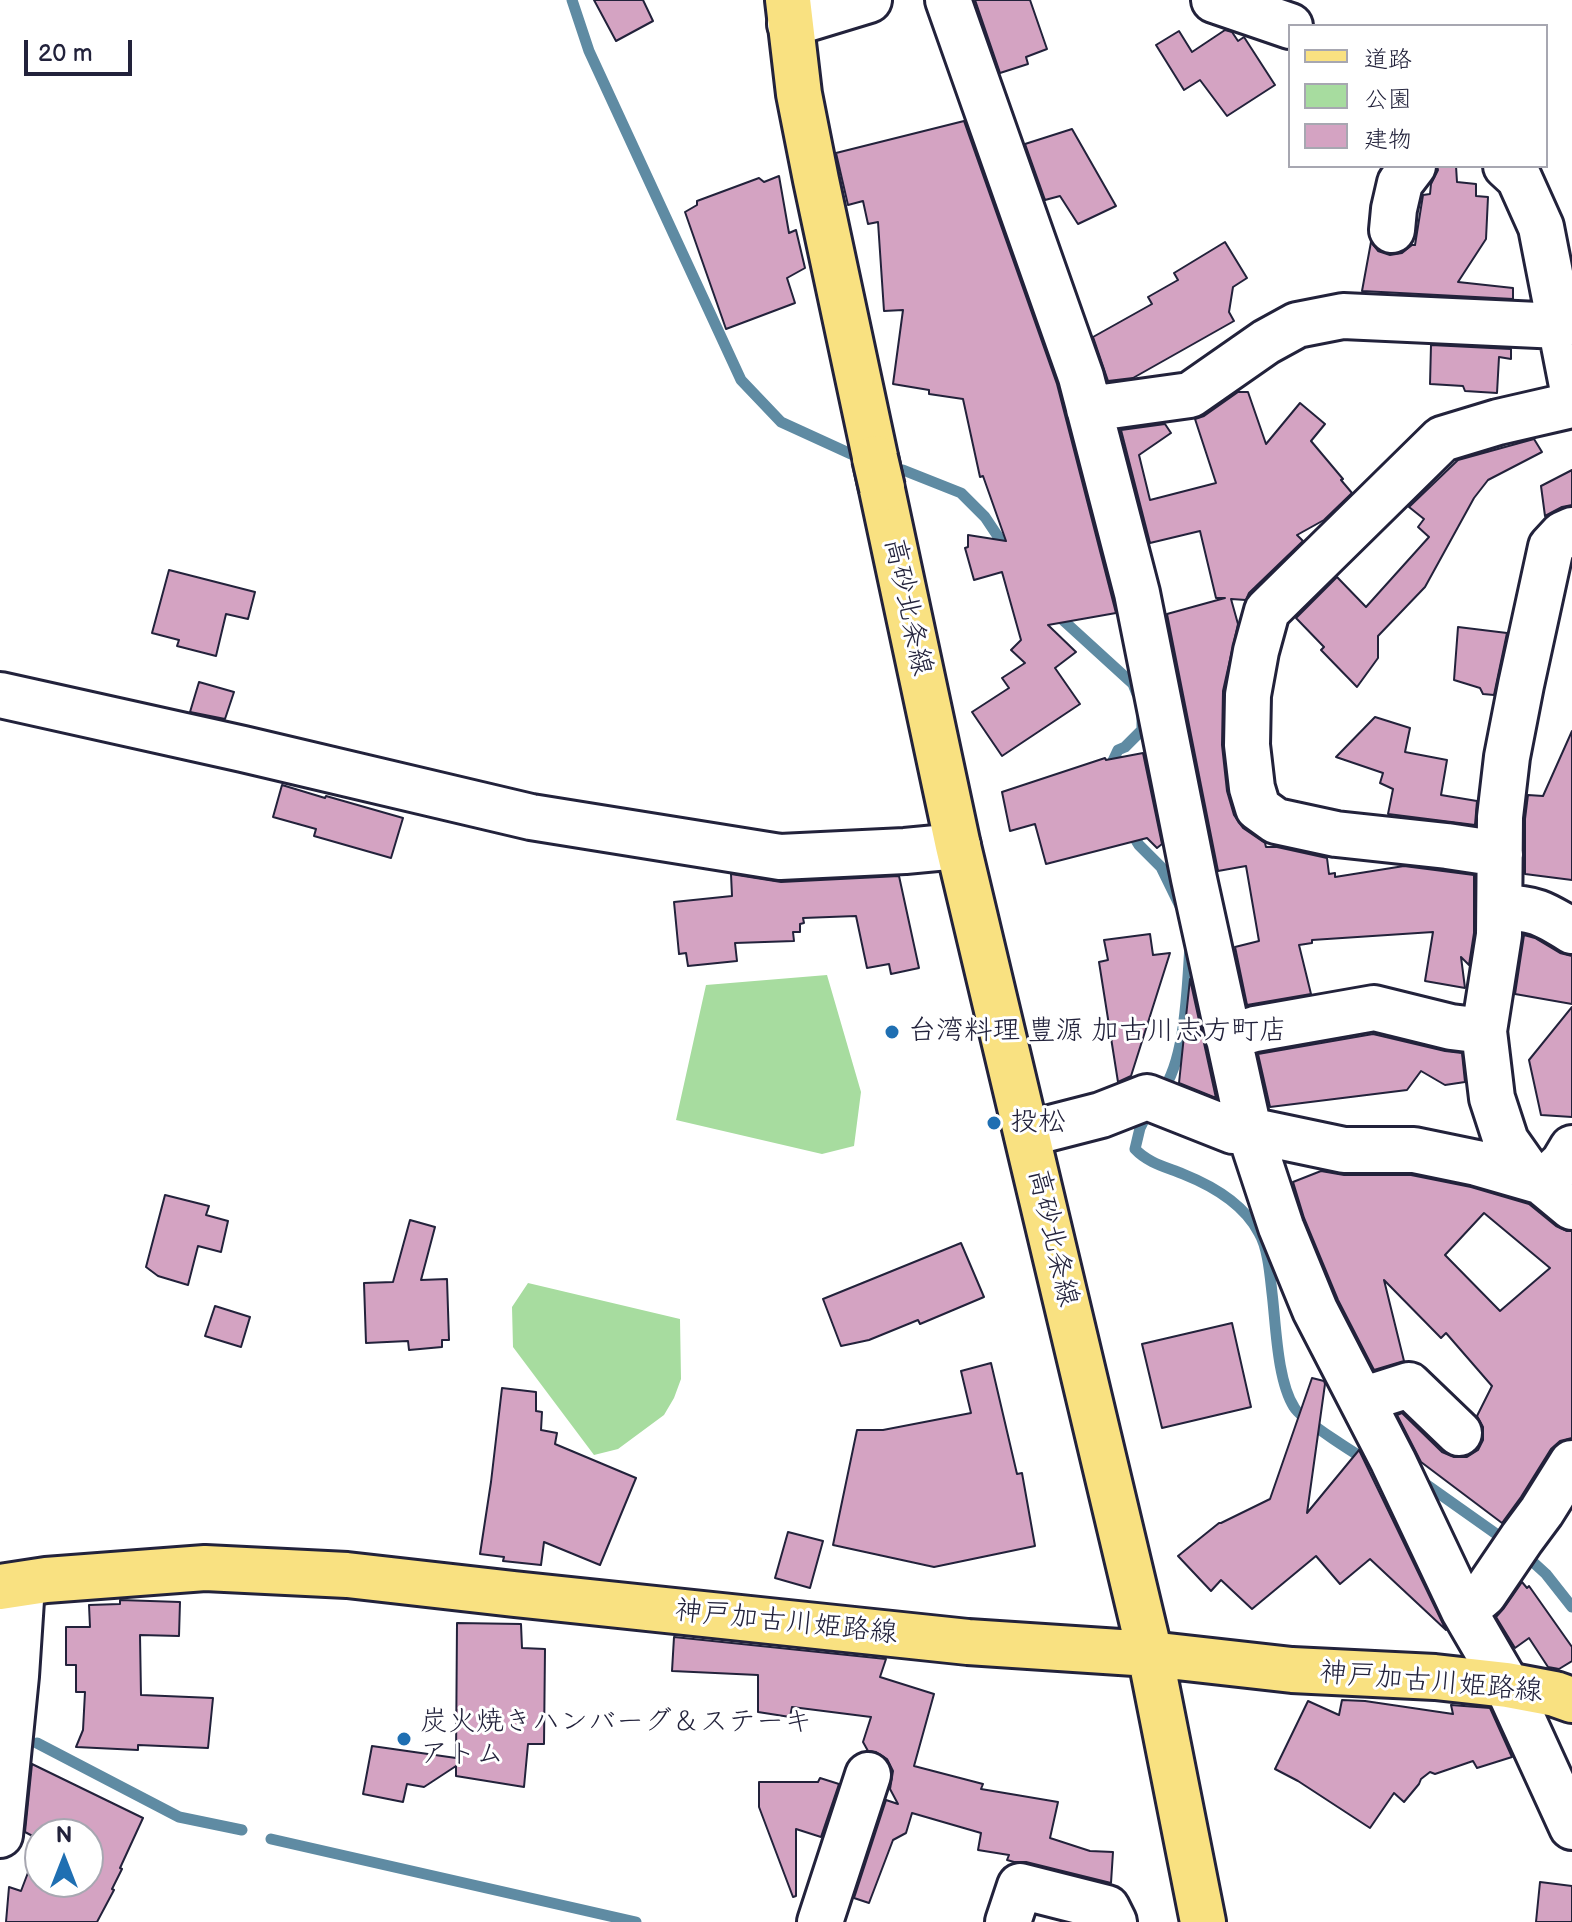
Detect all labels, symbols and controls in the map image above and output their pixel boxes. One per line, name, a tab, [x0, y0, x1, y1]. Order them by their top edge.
scale bar	[28, 24, 136, 74]
legend	[1288, 24, 1548, 168]
text: 20 m	[38, 39, 93, 68]
text: 道路	[1364, 45, 1412, 74]
text: 公園	[1364, 85, 1412, 114]
text: 建物	[1364, 125, 1412, 154]
street label: 高砂北条線	[876, 535, 938, 679]
place label: 台湾料理 豊源 加古川志方町店	[908, 1015, 1287, 1049]
marker: 台湾料理 豊源 加古川志方町店	[883, 1023, 901, 1041]
place label: 投松	[1010, 1106, 1066, 1140]
marker: 投松	[985, 1114, 1003, 1132]
street label: 高砂北条線	[1020, 1166, 1084, 1310]
street label: 神戸加古川姫路線	[673, 1595, 899, 1651]
street label: 神戸加古川姫路線	[1318, 1657, 1544, 1709]
place label: 炭火焼きハンバーグ＆ステーキ アトム	[420, 1706, 812, 1772]
marker: 炭火焼きハンバーグ＆ステーキ アトム	[395, 1730, 413, 1748]
north arrow	[24, 1818, 104, 1898]
text: N	[56, 1822, 72, 1849]

